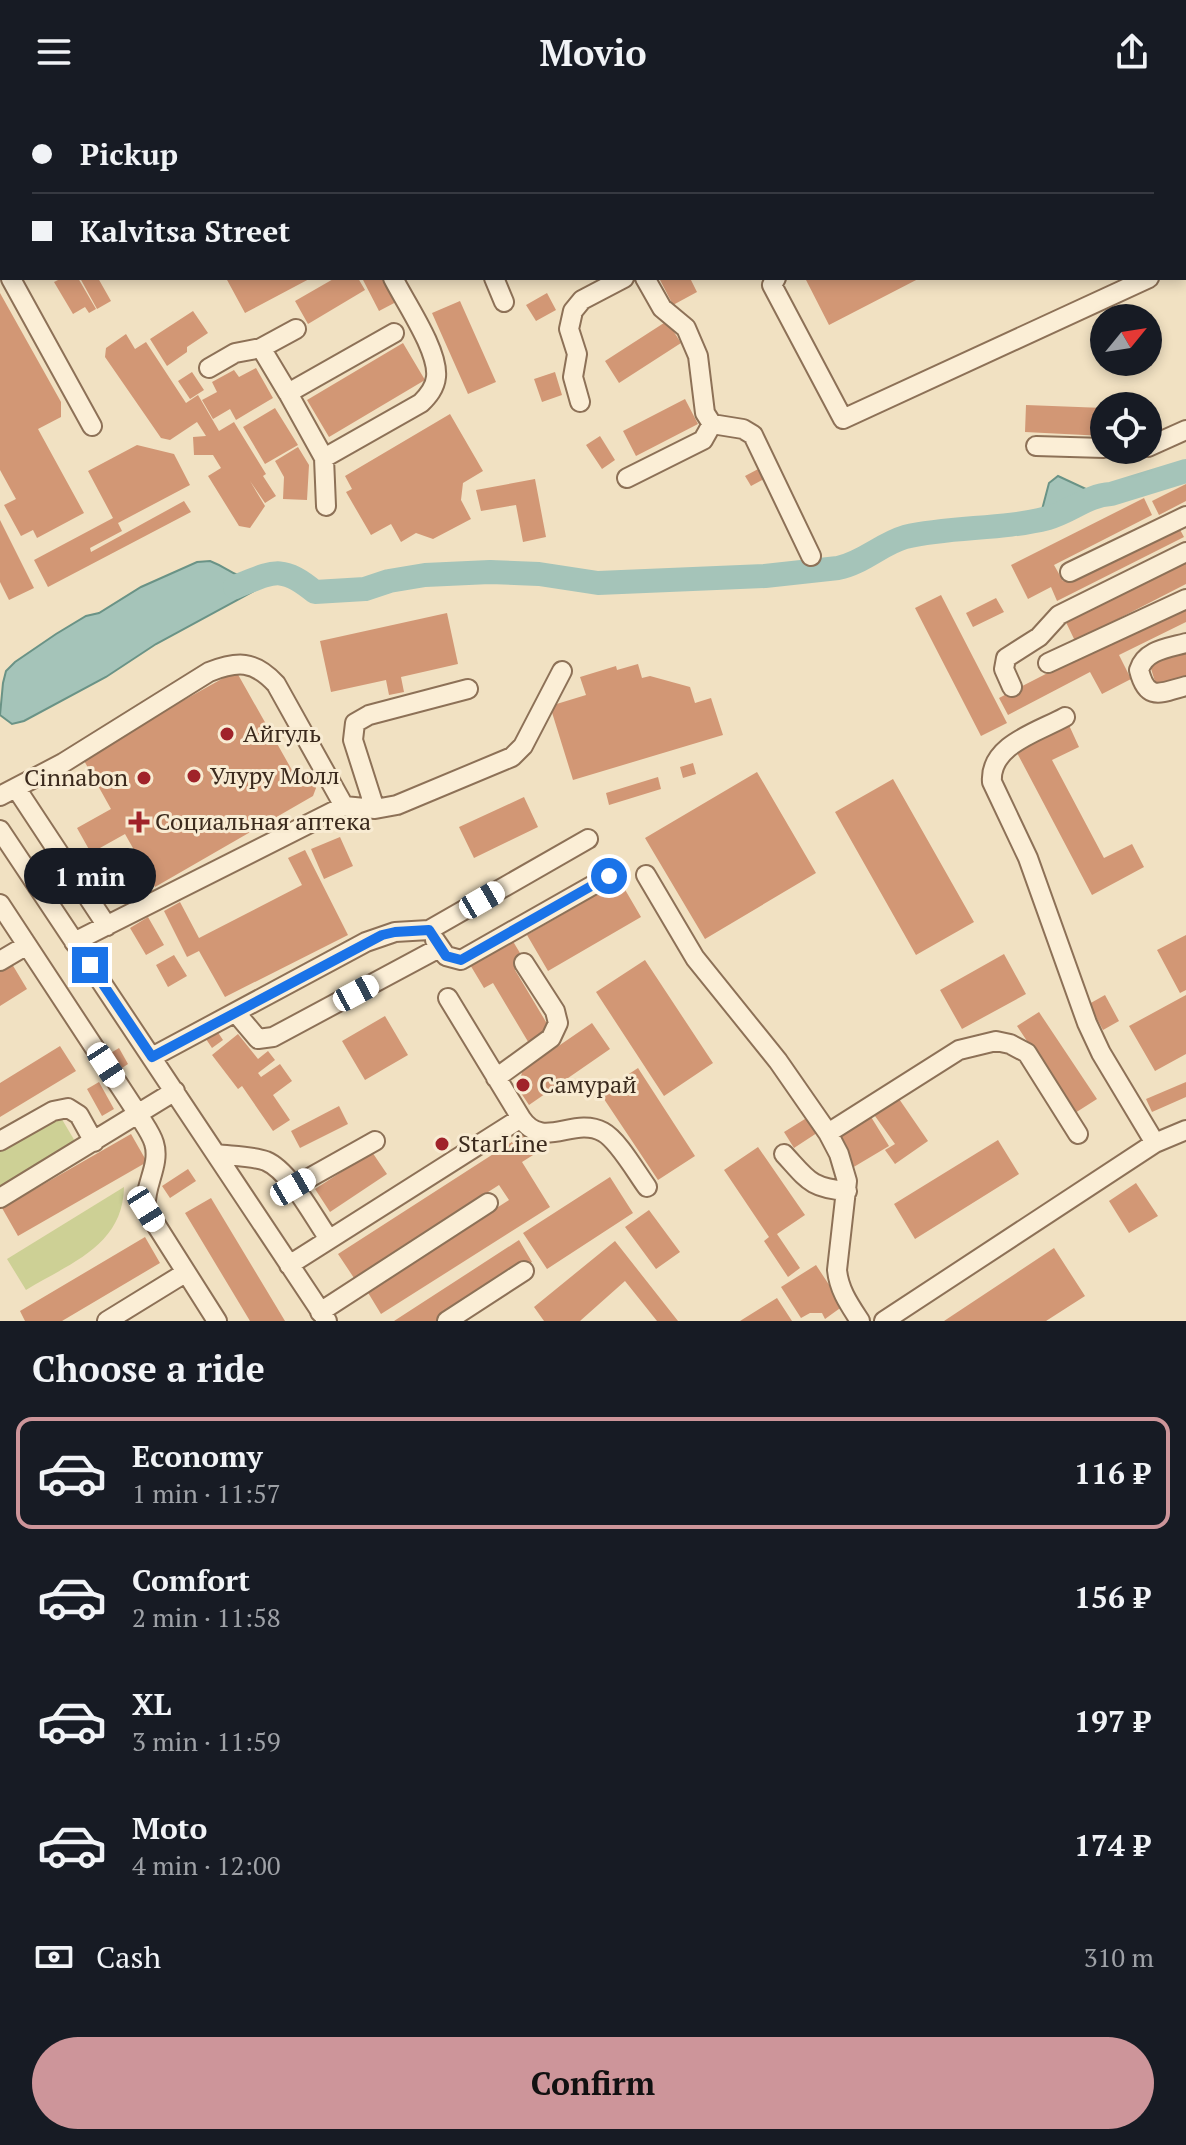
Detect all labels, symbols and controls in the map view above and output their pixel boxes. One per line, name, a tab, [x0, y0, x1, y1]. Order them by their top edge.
text: Movio	[539, 29, 647, 76]
icon: menu	[32, 30, 76, 74]
icon: share	[1110, 30, 1154, 74]
text: Pickup	[80, 134, 178, 174]
text: Kalvitsa Street	[80, 211, 290, 251]
north arrow	[1090, 304, 1162, 376]
map controls	[1090, 304, 1162, 464]
button: locate	[1090, 392, 1162, 464]
place label: Айгуль	[243, 717, 321, 749]
marker: Айгуль	[218, 725, 236, 743]
place label: Улуру Молл	[210, 759, 339, 791]
place label: Cinnabon	[24, 761, 128, 793]
marker: Улуру Молл	[185, 767, 203, 785]
marker: Cinnabon	[135, 769, 153, 787]
place label: Социальная аптека	[155, 805, 371, 837]
marker: Социальная аптека	[130, 813, 148, 831]
callout: 1 min	[24, 849, 156, 905]
route start	[591, 858, 627, 894]
text: 1 min	[54, 859, 126, 893]
car	[455, 878, 509, 922]
route end	[72, 947, 108, 983]
car	[329, 971, 383, 1015]
car	[83, 1038, 129, 1092]
place label: Самурай	[539, 1068, 637, 1100]
marker: Самурай	[514, 1076, 532, 1094]
place label: StarLine	[458, 1127, 548, 1159]
marker: StarLine	[433, 1135, 451, 1153]
car	[266, 1165, 320, 1209]
car	[123, 1182, 169, 1236]
text: Choose a ride	[32, 1345, 265, 1392]
text: Economy	[132, 1436, 263, 1476]
icon: car	[36, 1437, 108, 1509]
text: 116 ₽	[1074, 1453, 1150, 1493]
text: 1 min · 11:57	[132, 1476, 281, 1510]
text: Comfort	[132, 1560, 250, 1600]
icon: car	[36, 1561, 108, 1633]
text: 156 ₽	[1074, 1577, 1150, 1617]
text: 2 min · 11:58	[132, 1600, 281, 1634]
text: XL	[132, 1684, 171, 1724]
icon: car	[36, 1685, 108, 1757]
text: 197 ₽	[1074, 1701, 1150, 1741]
text: 3 min · 11:59	[132, 1724, 281, 1758]
text: Moto	[132, 1808, 207, 1848]
icon: car	[36, 1809, 108, 1881]
text: 174 ₽	[1074, 1825, 1150, 1865]
text: 4 min · 12:00	[132, 1848, 281, 1882]
icon: cash	[32, 1935, 76, 1979]
text: Cash	[96, 1937, 161, 1977]
text: 310 m	[1084, 1940, 1154, 1974]
button: Confirm	[32, 2037, 1154, 2129]

